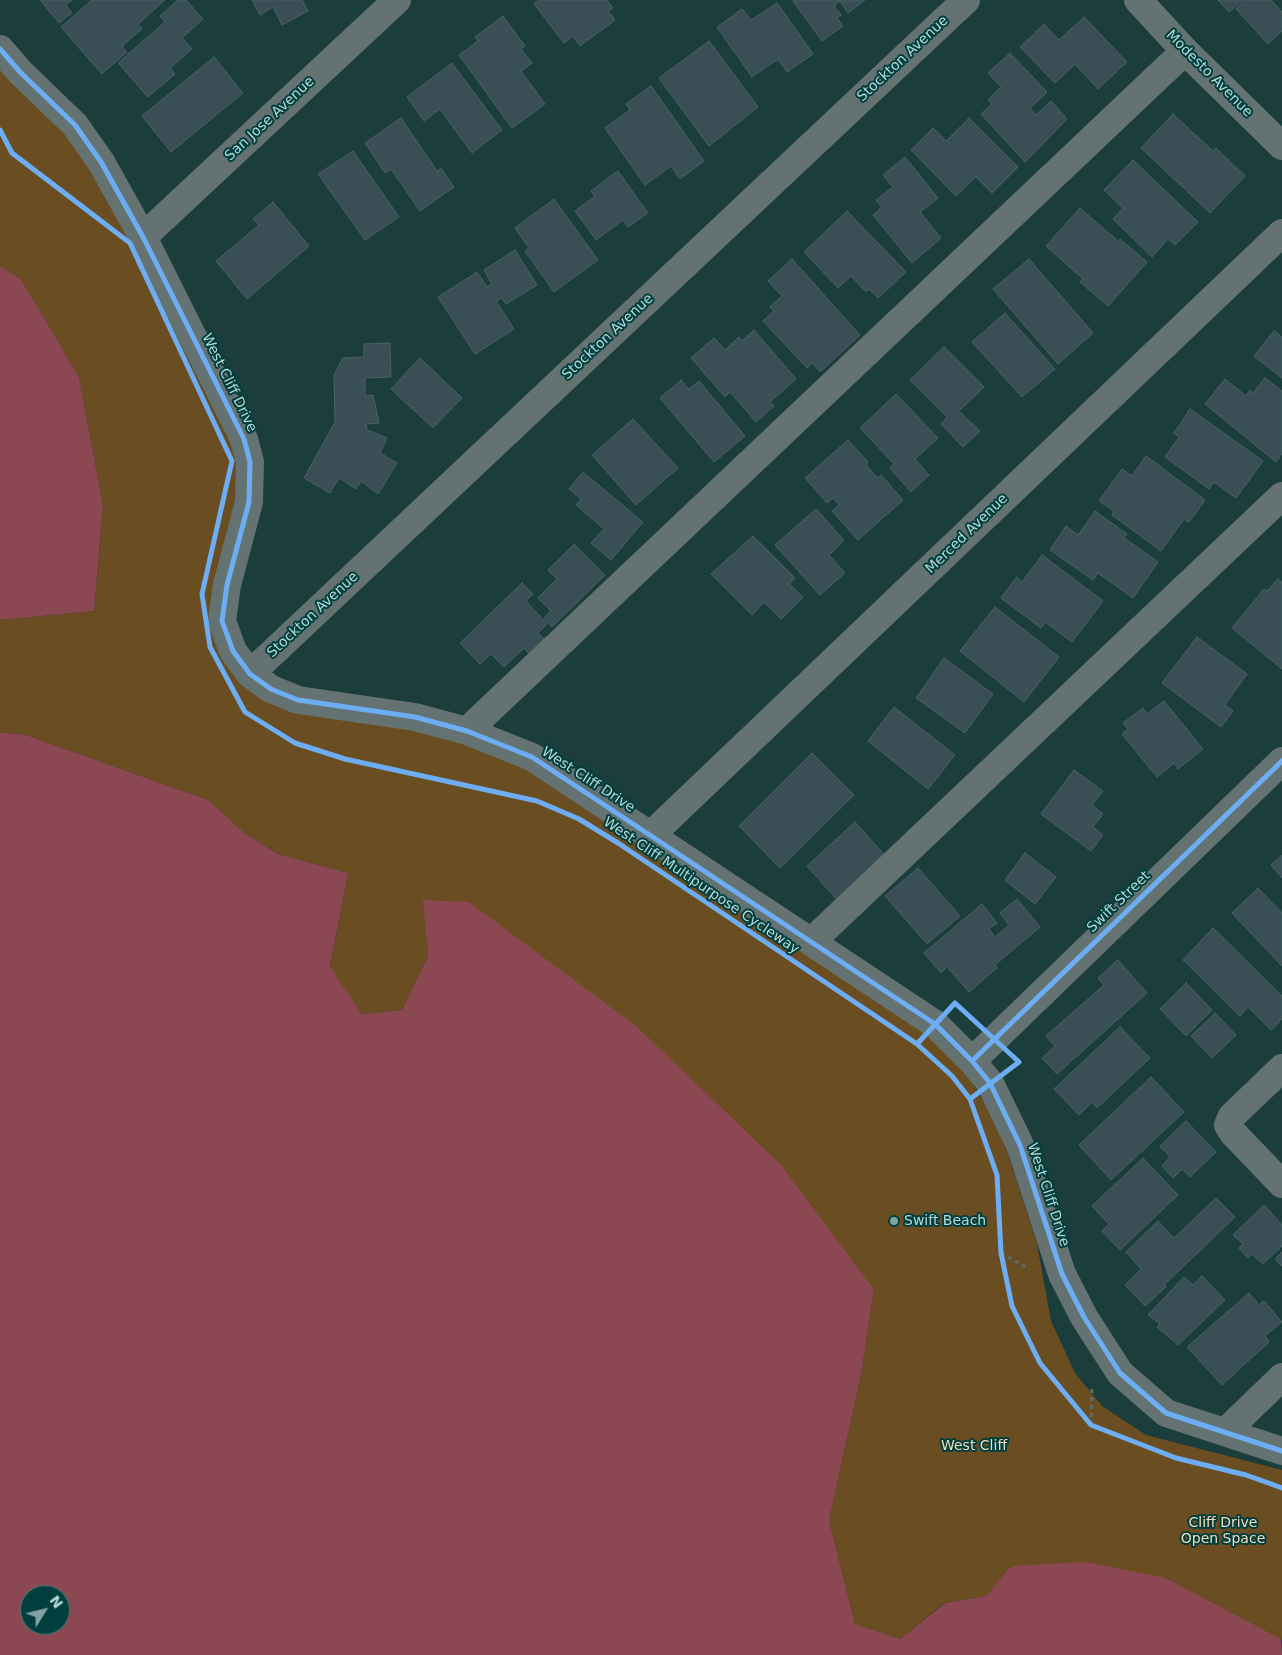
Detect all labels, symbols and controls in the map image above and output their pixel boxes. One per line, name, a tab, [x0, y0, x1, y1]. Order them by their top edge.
street label: Stockton Avenue	[854, 13, 952, 105]
street label: Modesto Avenue	[1162, 27, 1256, 121]
street label: San Jose Avenue	[222, 73, 318, 165]
street label: Stockton Avenue	[559, 291, 657, 383]
street label: West Cliff Drive	[198, 331, 260, 435]
street label: Merced Avenue	[922, 491, 1012, 577]
street label: Stockton Avenue	[264, 569, 362, 661]
street label: West Cliff Drive	[538, 744, 638, 816]
street label: West Cliff Multipurpose Cycleway	[600, 814, 802, 958]
street label: Swift Street	[1084, 868, 1154, 936]
street label: West Cliff Drive	[1023, 1141, 1073, 1249]
place label: Swift Beach	[904, 1213, 986, 1229]
marker: Swift Beach	[888, 1215, 900, 1227]
park label: West Cliff	[941, 1438, 1007, 1454]
park label: Cliff Drive Open Space	[1181, 1515, 1265, 1548]
north arrow	[20, 1585, 70, 1635]
text: N	[46, 1592, 66, 1611]

